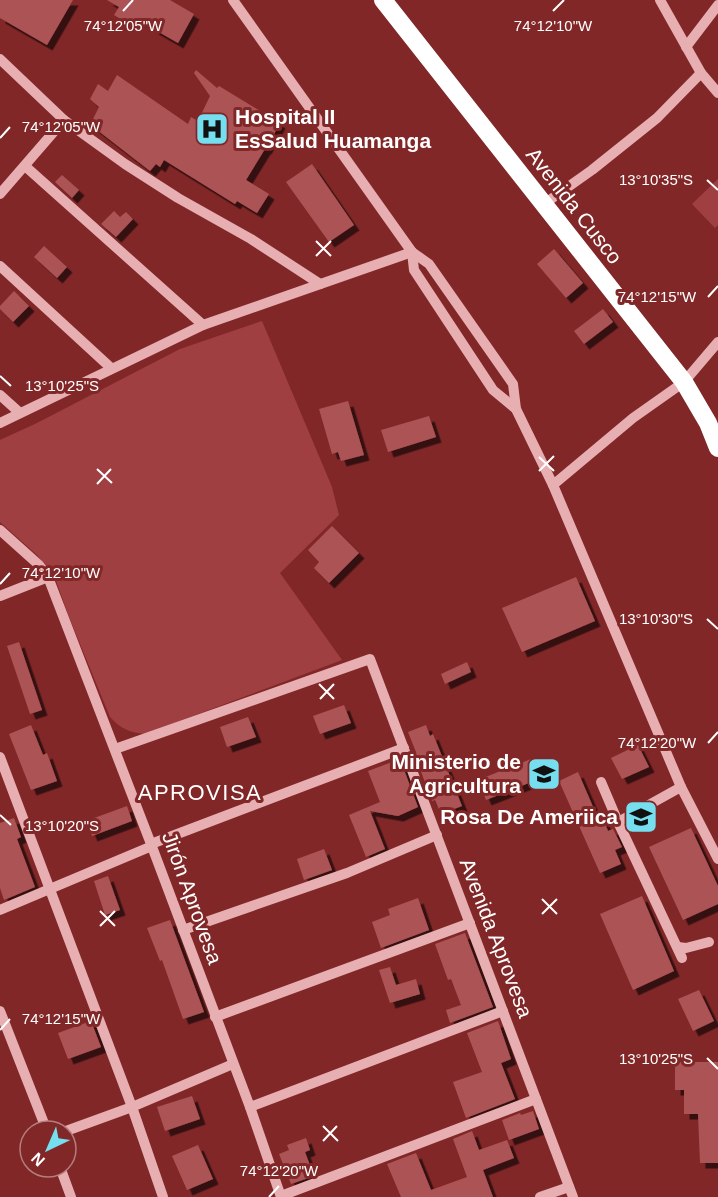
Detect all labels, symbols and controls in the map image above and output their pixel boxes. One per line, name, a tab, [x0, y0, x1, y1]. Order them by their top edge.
text: 74°12'05"W	[84, 17, 163, 34]
text: 74°12'10"W	[514, 17, 593, 34]
place label: Hospital II EsSalud Huamanga	[235, 105, 431, 152]
hospital icon: Hospital II EsSalud Huamanga	[194, 111, 230, 147]
text: 74°12'05"W	[22, 118, 101, 135]
street label: Avenida Cusco	[522, 143, 627, 268]
text: 13°10'35"S	[619, 171, 693, 188]
text: 74°12'15"W	[618, 288, 697, 305]
text: 13°10'25"S	[25, 377, 99, 394]
text: 74°12'10"W	[22, 564, 101, 581]
text: 13°10'30"S	[619, 610, 693, 627]
text: 74°12'20"W	[618, 734, 697, 751]
place label: Ministerio de Agricultura	[391, 750, 521, 797]
school or university icon: Ministerio de Agricultura	[526, 756, 562, 792]
district label: APROVISA	[138, 780, 262, 805]
school or university icon: Rosa De Ameriica	[623, 799, 659, 835]
place label: Rosa De Ameriica	[440, 805, 618, 828]
text: 13°10'20"S	[25, 817, 99, 834]
street label: Jirón Aprovesa	[158, 829, 227, 967]
street label: Avenida Aprovesa	[455, 855, 538, 1021]
text: 74°12'15"W	[22, 1010, 101, 1027]
text: 13°10'25"S	[619, 1050, 693, 1067]
north arrow	[18, 1119, 78, 1179]
text: N	[28, 1149, 48, 1170]
text: 74°12'20"W	[240, 1162, 319, 1179]

